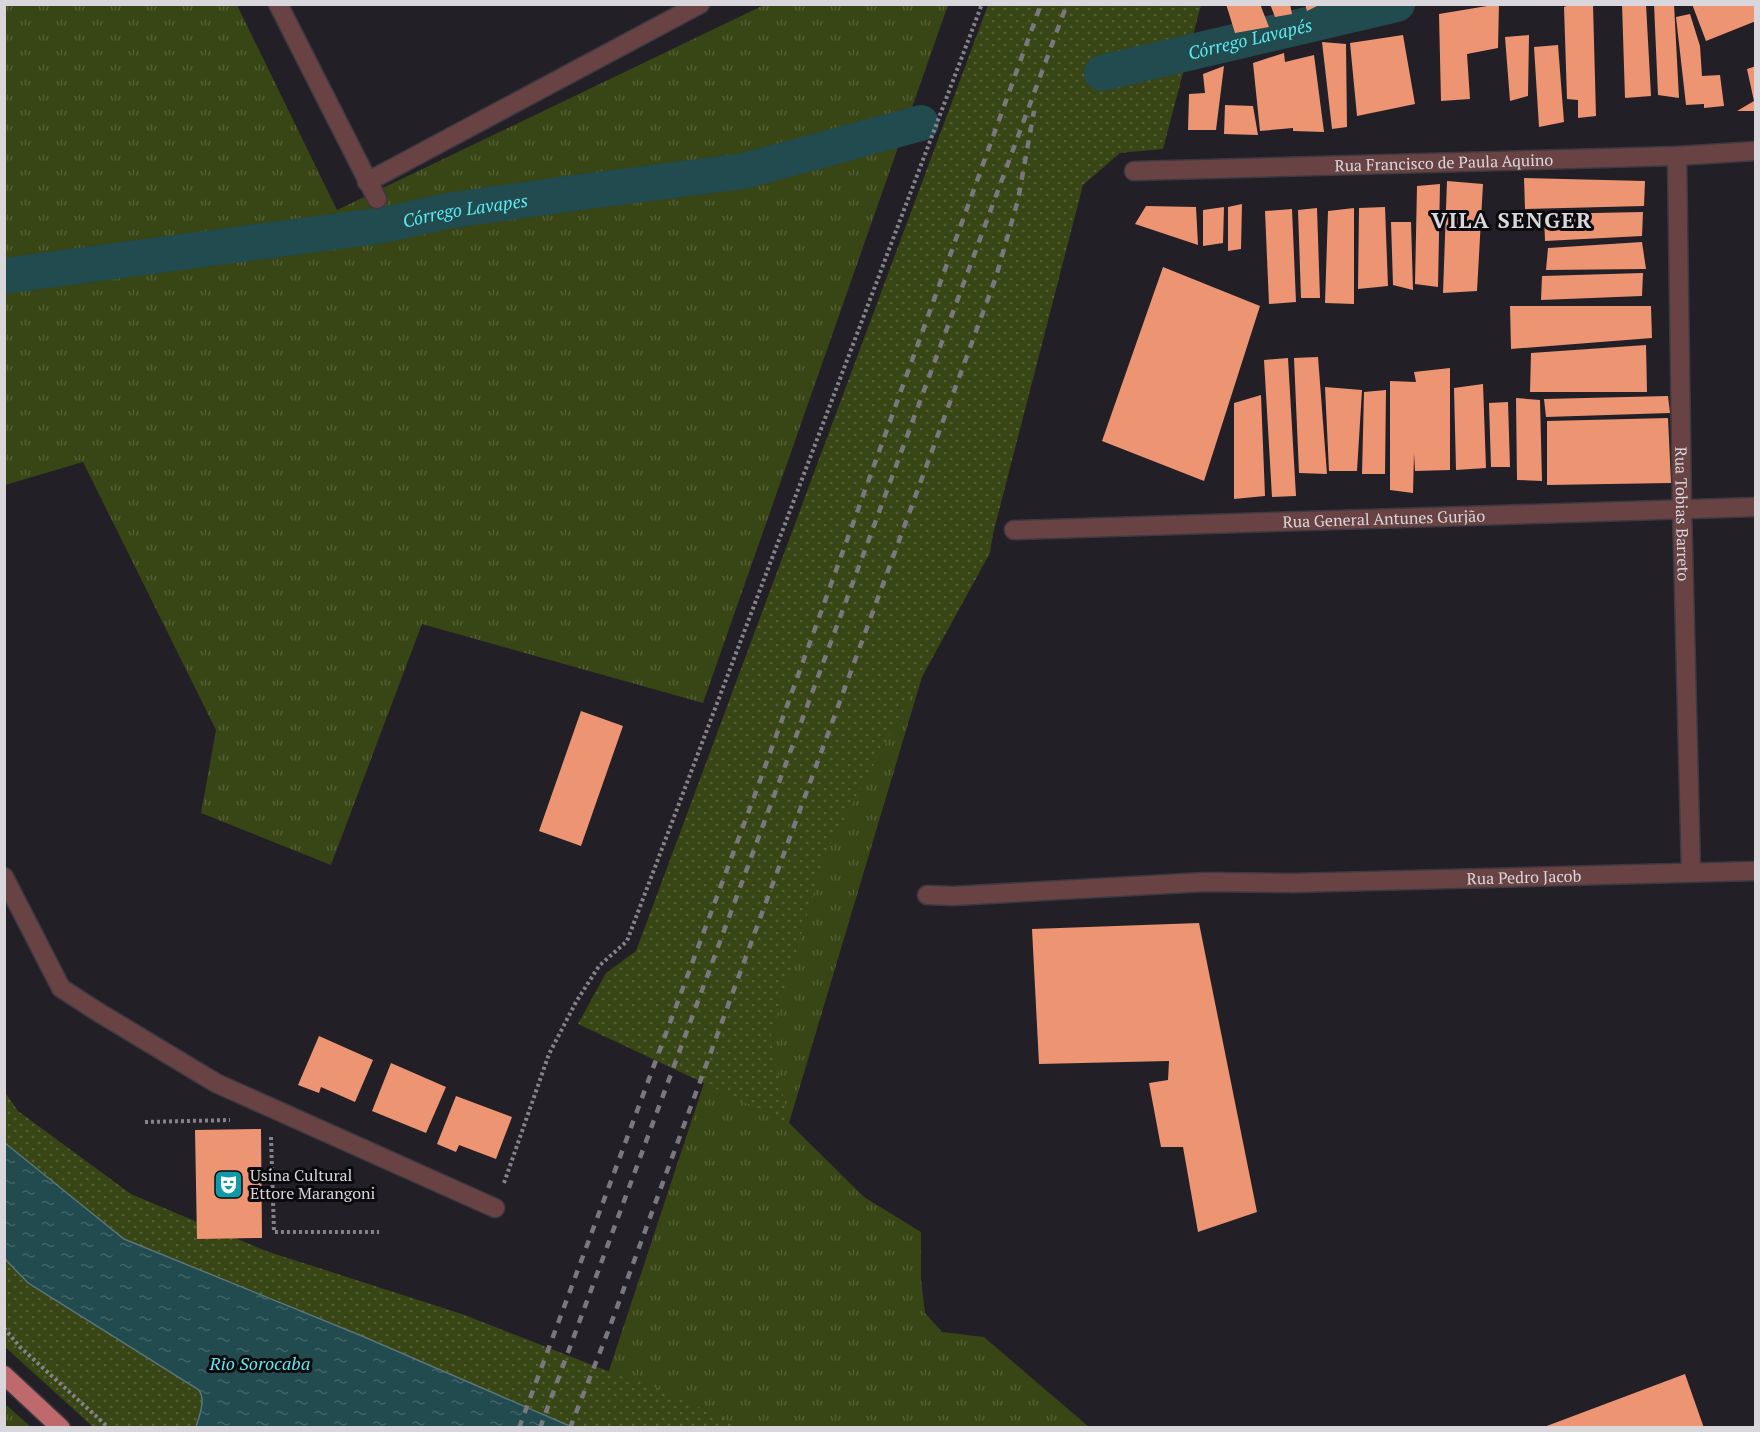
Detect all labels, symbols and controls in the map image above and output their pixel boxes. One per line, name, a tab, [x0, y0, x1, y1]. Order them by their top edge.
water label: Córrego Lavapés	[1185, 12, 1315, 65]
street label: Rua Francisco de Paula Aquino	[1334, 148, 1554, 176]
water label: Córrego Lavapes	[400, 188, 529, 233]
district label: VILA SENGER	[1431, 205, 1593, 234]
street label: Rua Tobias Barreto	[1670, 446, 1695, 582]
street label: Rua General Antunes Gurjão	[1282, 504, 1486, 533]
street label: Rua Pedro Jacob	[1466, 865, 1582, 889]
place label: Usina Cultural Ettore Marangoni	[250, 1164, 376, 1204]
theatre icon: Usina Cultural Ettore Marangoni	[213, 1168, 245, 1200]
water label: Rio Sorocaba	[209, 1351, 310, 1375]

